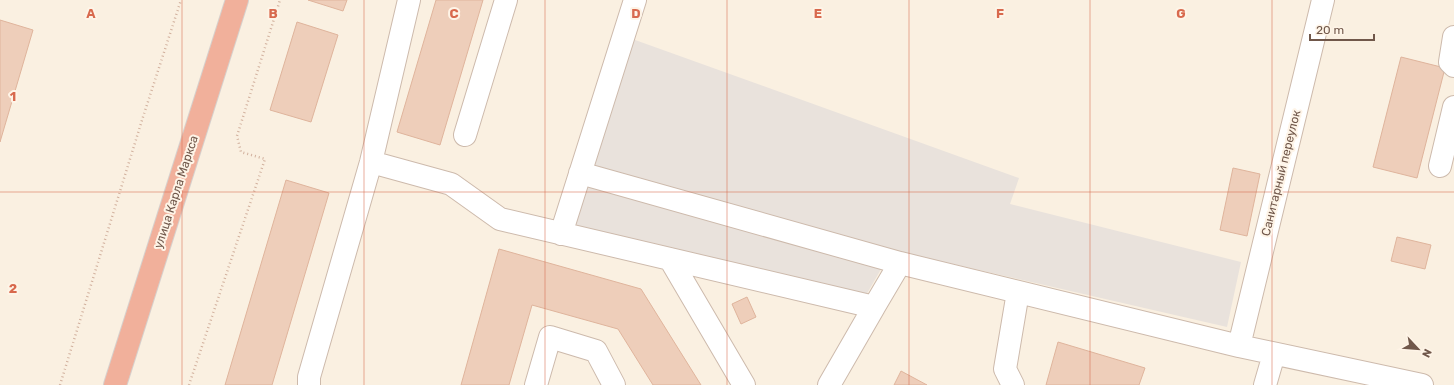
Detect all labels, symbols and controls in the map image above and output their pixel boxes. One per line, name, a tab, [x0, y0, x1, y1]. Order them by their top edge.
text: A	[86, 6, 96, 21]
text: B	[268, 6, 278, 21]
text: C	[449, 6, 459, 21]
text: D	[631, 6, 641, 21]
text: E	[814, 6, 822, 21]
text: F	[996, 6, 1004, 21]
text: G	[1176, 6, 1186, 21]
scale bar	[1310, 16, 1374, 42]
text: 20 m	[1316, 23, 1344, 37]
text: 1	[10, 89, 16, 104]
street label: Санитарный переулок	[1259, 108, 1304, 237]
street label: улица Карла Маркса	[151, 134, 201, 250]
text: 2	[9, 281, 17, 296]
north arrow	[1398, 329, 1438, 369]
text: N	[1419, 347, 1434, 360]

